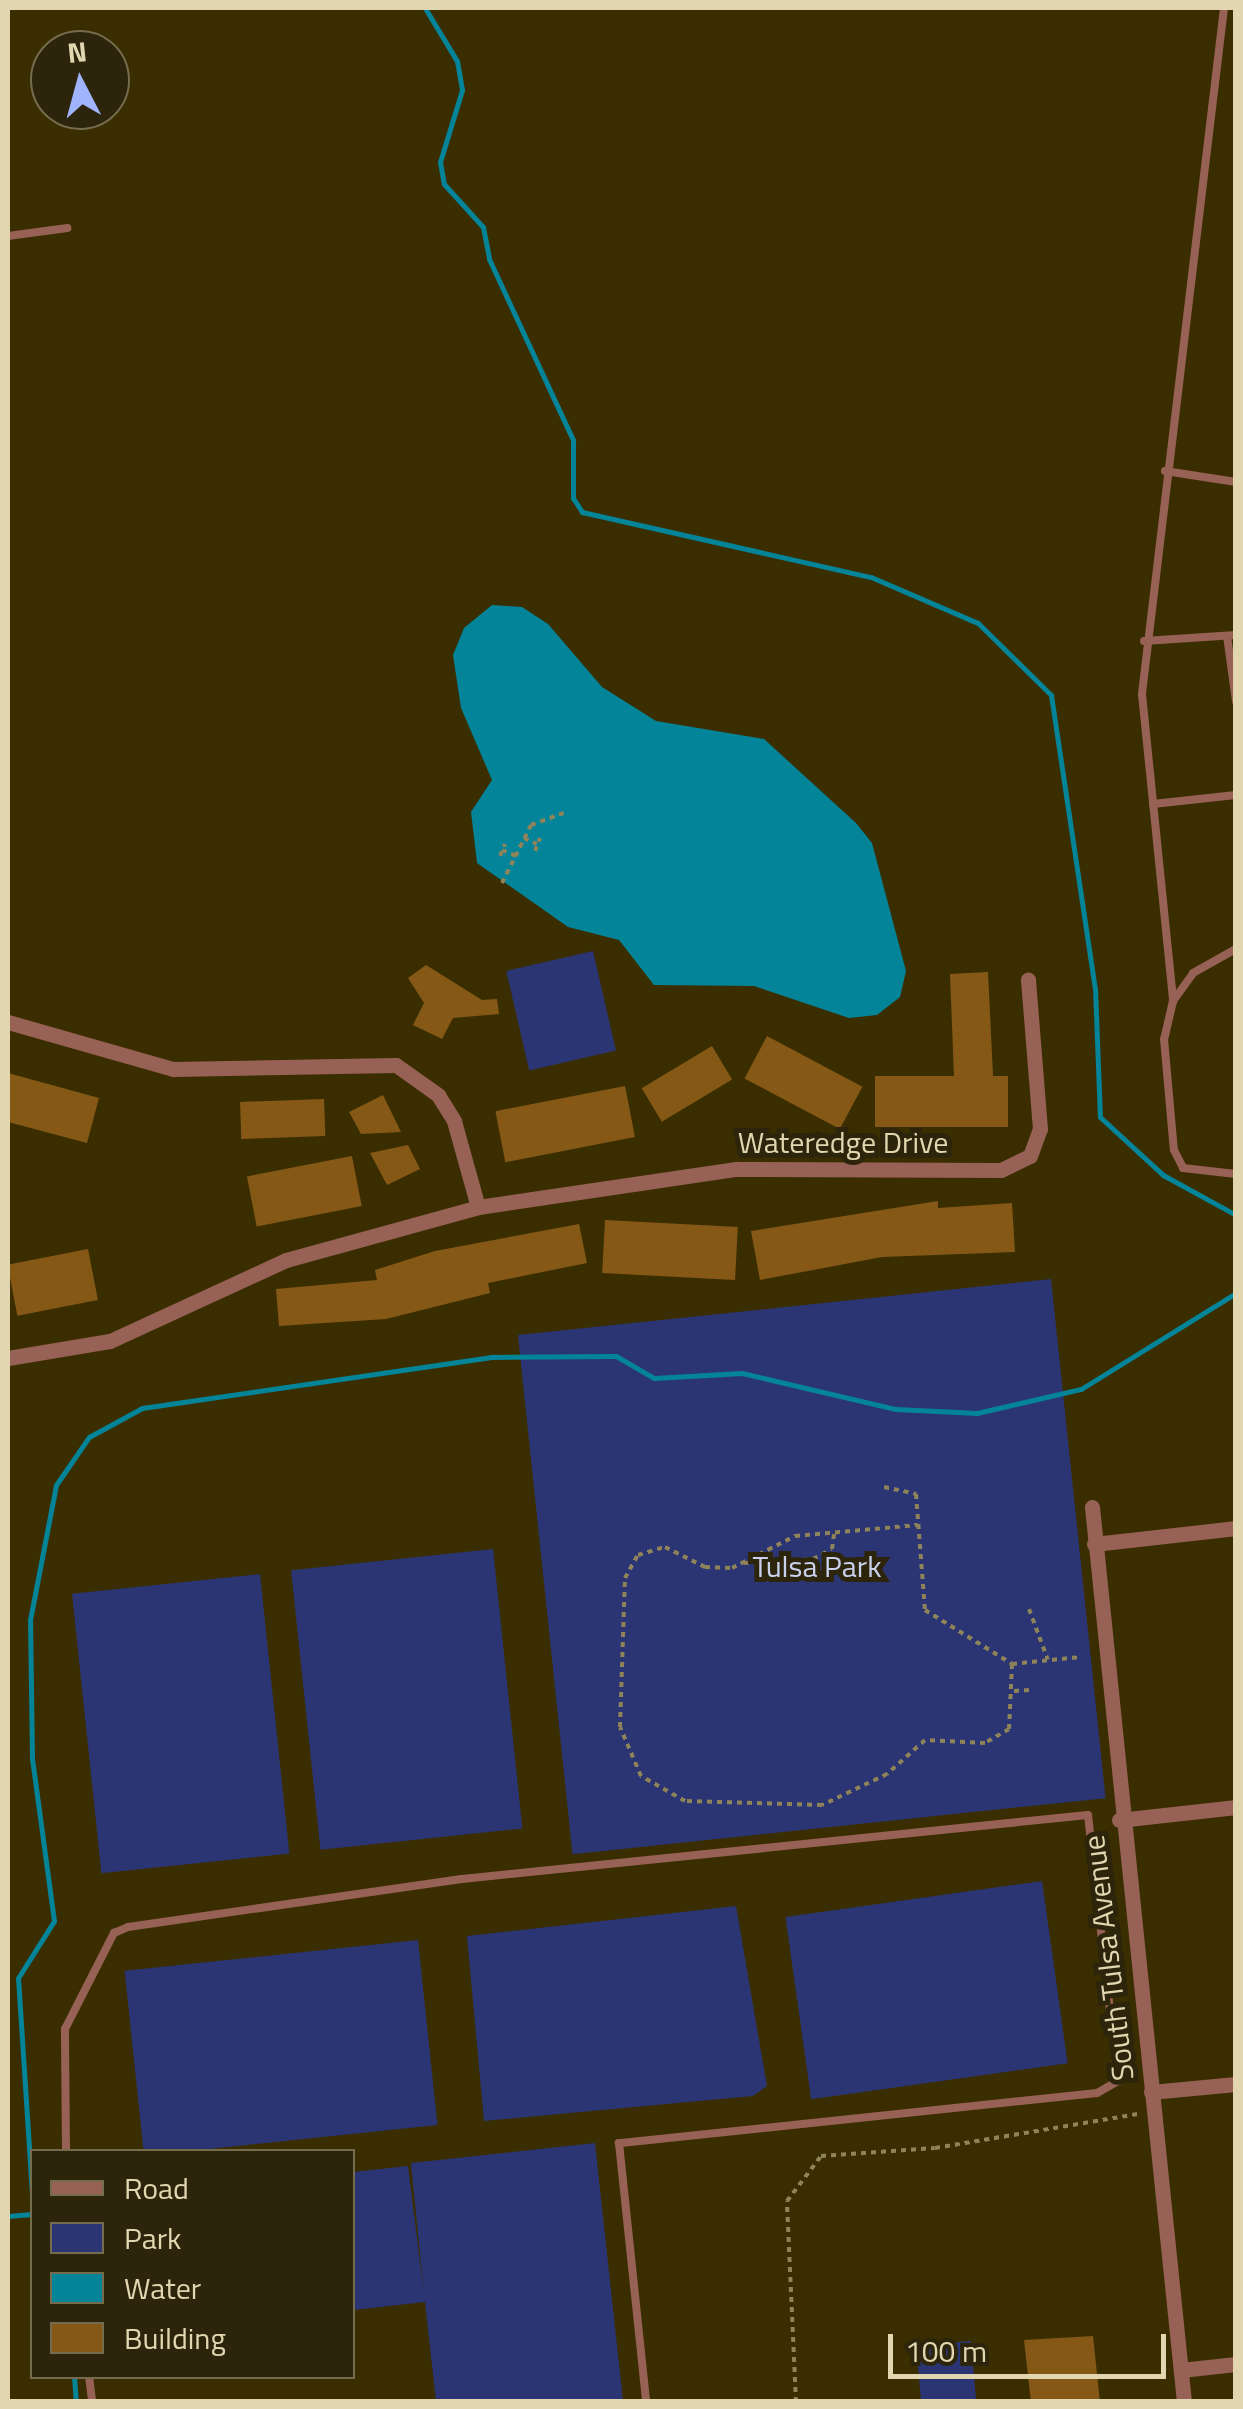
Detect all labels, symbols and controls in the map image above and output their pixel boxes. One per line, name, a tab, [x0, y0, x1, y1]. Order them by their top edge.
text: N	[65, 29, 89, 74]
north arrow	[30, 30, 130, 130]
street label: Wateredge Drive	[738, 1124, 948, 1160]
park label: Tulsa Park	[752, 1548, 882, 1584]
street label: South Tulsa Avenue	[1075, 1833, 1141, 2083]
legend	[30, 2149, 355, 2379]
text: Road	[124, 2165, 189, 2211]
text: Park	[124, 2215, 181, 2261]
text: Water	[124, 2265, 201, 2311]
scale bar	[893, 2314, 1170, 2376]
text: Building	[124, 2315, 226, 2361]
text: 100 m	[905, 2328, 987, 2374]

